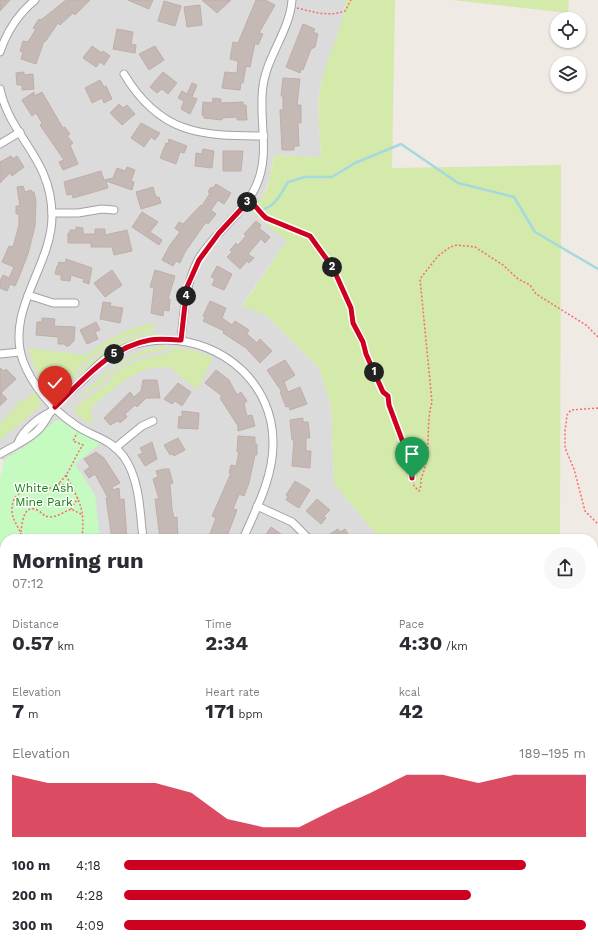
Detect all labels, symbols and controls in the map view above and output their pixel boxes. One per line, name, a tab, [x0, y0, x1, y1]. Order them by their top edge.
map controls	[550, 12, 586, 92]
button: locate	[550, 12, 586, 48]
button: layers	[550, 56, 586, 92]
pin: 3	[237, 192, 257, 212]
text: 3	[244, 195, 250, 208]
pin: 2	[322, 257, 342, 277]
text: 2	[329, 260, 335, 273]
pin: 4	[176, 286, 196, 306]
text: 4	[182, 289, 190, 302]
pin: 5	[104, 344, 124, 364]
text: 5	[111, 347, 117, 360]
pin: 1	[364, 362, 384, 382]
text: 1	[372, 365, 376, 378]
pin	[38, 366, 72, 407]
icon: check	[44, 372, 66, 394]
pin	[395, 437, 429, 478]
icon: arrive	[401, 443, 423, 465]
park label: White Ash Mine Park	[14, 481, 74, 509]
button: share	[544, 547, 586, 589]
text: Morning run	[12, 548, 144, 573]
text: 07:12	[12, 576, 44, 591]
text: Distance	[12, 618, 59, 631]
text: Time	[205, 618, 232, 631]
text: Pace	[399, 618, 424, 631]
text: 0.57	[12, 631, 54, 655]
text: 2:34	[205, 631, 248, 655]
text: 4:30	[399, 631, 442, 655]
text: km	[54, 640, 74, 653]
text: /km	[442, 640, 468, 653]
text: Elevation	[12, 686, 61, 699]
text: Heart rate	[205, 686, 260, 699]
text: kcal	[399, 686, 420, 699]
text: 7	[12, 699, 24, 723]
text: 171	[205, 699, 235, 723]
text: 42	[399, 699, 423, 723]
text: m	[24, 708, 38, 721]
text: bpm	[235, 708, 263, 721]
text: Elevation	[12, 746, 70, 761]
text: 189–195 m	[519, 746, 586, 761]
text: 100 m	[12, 858, 50, 873]
text: 4:18	[76, 858, 101, 873]
text: 200 m	[12, 888, 52, 903]
text: 4:28	[76, 888, 103, 903]
text: 300 m	[12, 918, 52, 933]
text: 4:09	[76, 918, 104, 933]

